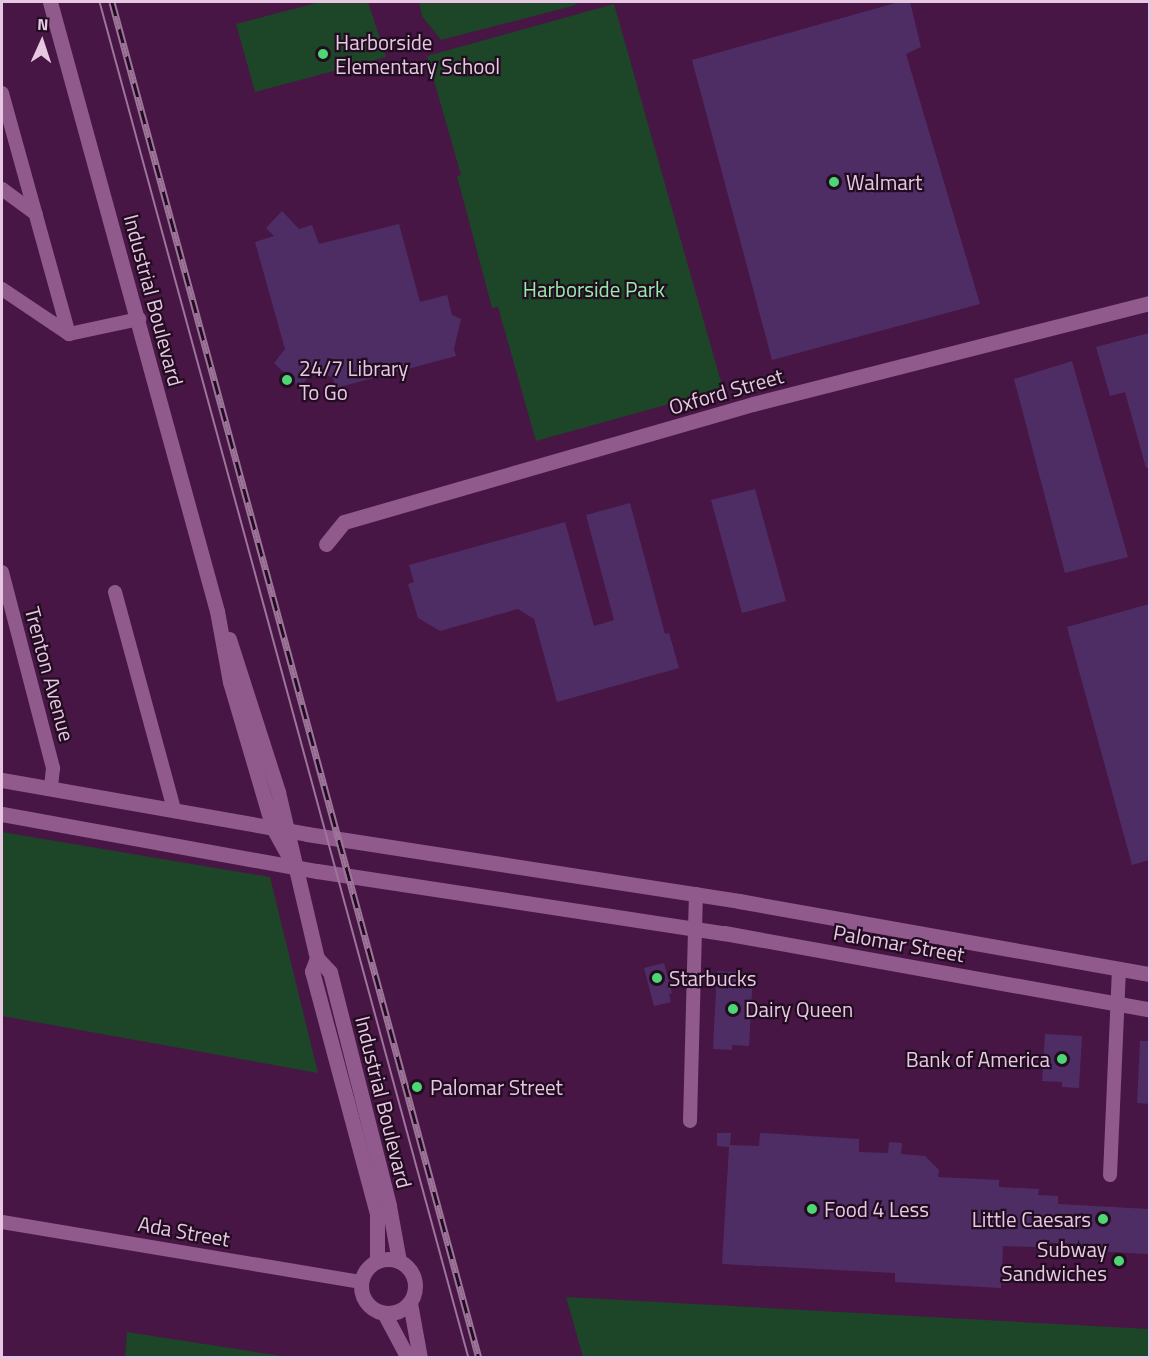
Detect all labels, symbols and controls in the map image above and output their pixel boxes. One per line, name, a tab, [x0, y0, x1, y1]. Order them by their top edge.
north arrow	[12, 12, 72, 72]
text: N	[37, 12, 49, 36]
place label: Harborside Elementary School	[335, 29, 500, 79]
marker: Harborside Elementary School	[316, 47, 330, 61]
place label: Walmart	[846, 169, 922, 195]
marker: Walmart	[827, 175, 841, 189]
street label: Industrial Boulevard	[119, 211, 189, 389]
park label: Harborside Park	[523, 276, 665, 302]
place label: 24/7 Library To Go	[299, 355, 408, 405]
street label: Oxford Street	[666, 363, 786, 419]
marker: 24/7 Library To Go	[280, 373, 294, 387]
street label: Trenton Avenue	[20, 604, 80, 744]
street label: Palomar Street	[831, 919, 967, 967]
place label: Starbucks	[669, 965, 757, 991]
marker: Starbucks	[650, 971, 664, 985]
place label: Dairy Queen	[745, 996, 853, 1022]
marker: Dairy Queen	[726, 1002, 740, 1016]
street label: Industrial Boulevard	[350, 1013, 418, 1191]
place label: Bank of America	[906, 1046, 1050, 1072]
marker: Bank of America	[1055, 1052, 1069, 1066]
place label: Palomar Street	[430, 1074, 563, 1100]
marker: Palomar Street	[408, 1078, 426, 1096]
place label: Food 4 Less	[824, 1196, 929, 1222]
marker: Food 4 Less	[805, 1202, 819, 1216]
place label: Little Caesars	[972, 1206, 1091, 1232]
street label: Ada Street	[136, 1211, 232, 1251]
marker: Little Caesars	[1096, 1212, 1110, 1226]
place label: Subway Sandwiches	[1001, 1236, 1107, 1286]
marker: Subway Sandwiches	[1112, 1254, 1126, 1268]

